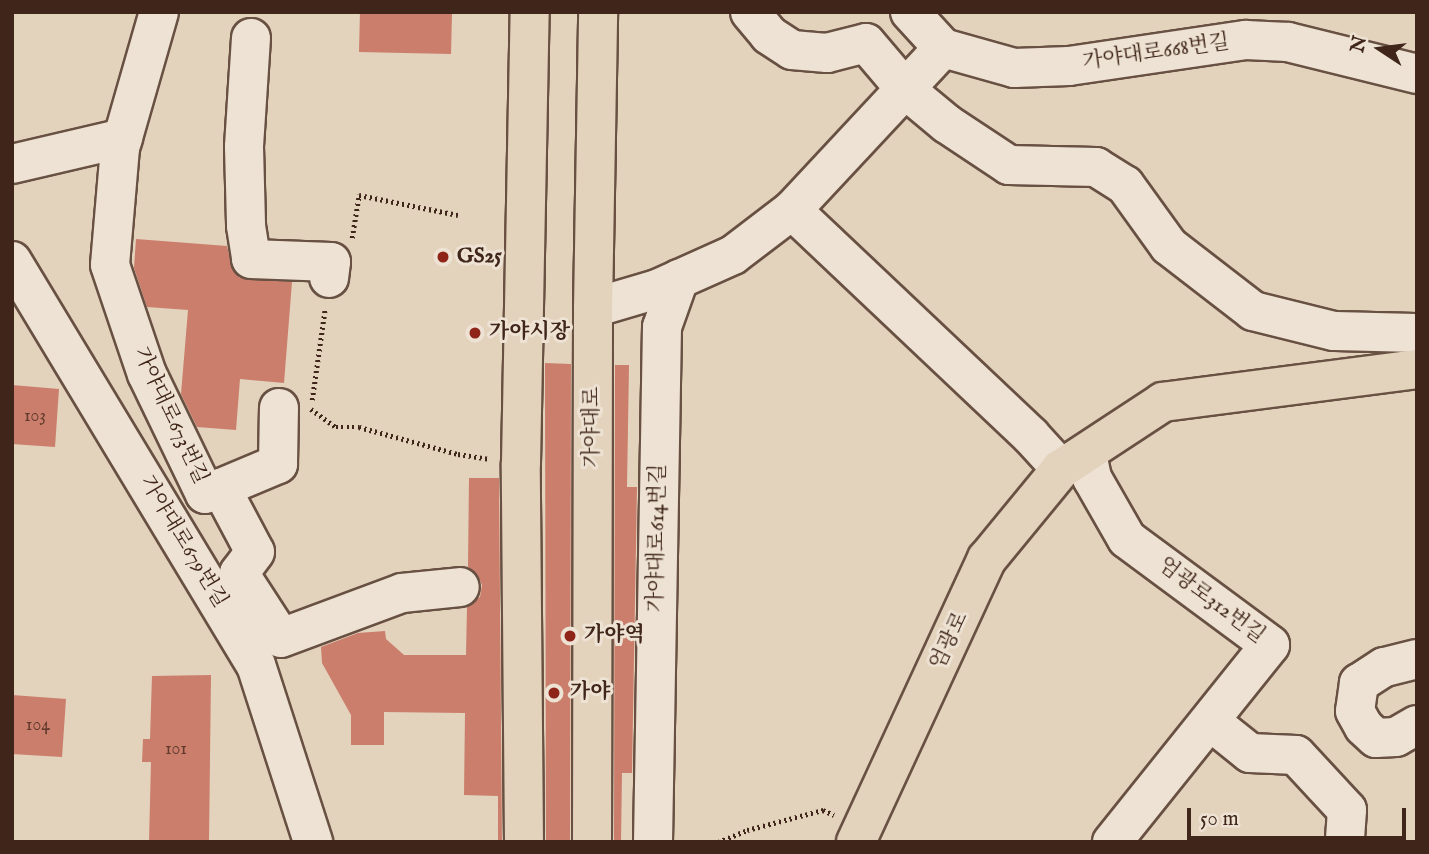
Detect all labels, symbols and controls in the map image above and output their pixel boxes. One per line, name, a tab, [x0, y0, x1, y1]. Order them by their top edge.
north arrow	[1345, 14, 1415, 84]
street label: 가야대로668번길	[1081, 30, 1231, 76]
text: N	[1346, 34, 1373, 55]
place label: GS25	[457, 244, 502, 270]
marker: GS25	[435, 249, 451, 265]
place label: 가야시장	[489, 320, 570, 346]
marker: 가야시장	[467, 325, 483, 341]
street label: 가야대로673번길	[127, 343, 213, 489]
street label: 가야대로	[580, 386, 606, 468]
house number: 103	[24, 406, 46, 428]
street label: 가야대로614번길	[644, 464, 672, 612]
street label: 가야대로679번길	[134, 471, 232, 613]
street label: 엄광로312번길	[1153, 553, 1269, 649]
street label: 엄광로	[926, 608, 974, 674]
place label: 가야역	[584, 623, 645, 649]
marker: 가야역	[562, 628, 578, 644]
place label: 가야	[570, 680, 611, 706]
marker: 가야	[544, 683, 564, 703]
house number: 104	[26, 715, 50, 737]
house number: 101	[165, 739, 187, 761]
scale bar	[1191, 794, 1410, 838]
text: 50 m	[1200, 806, 1239, 833]

